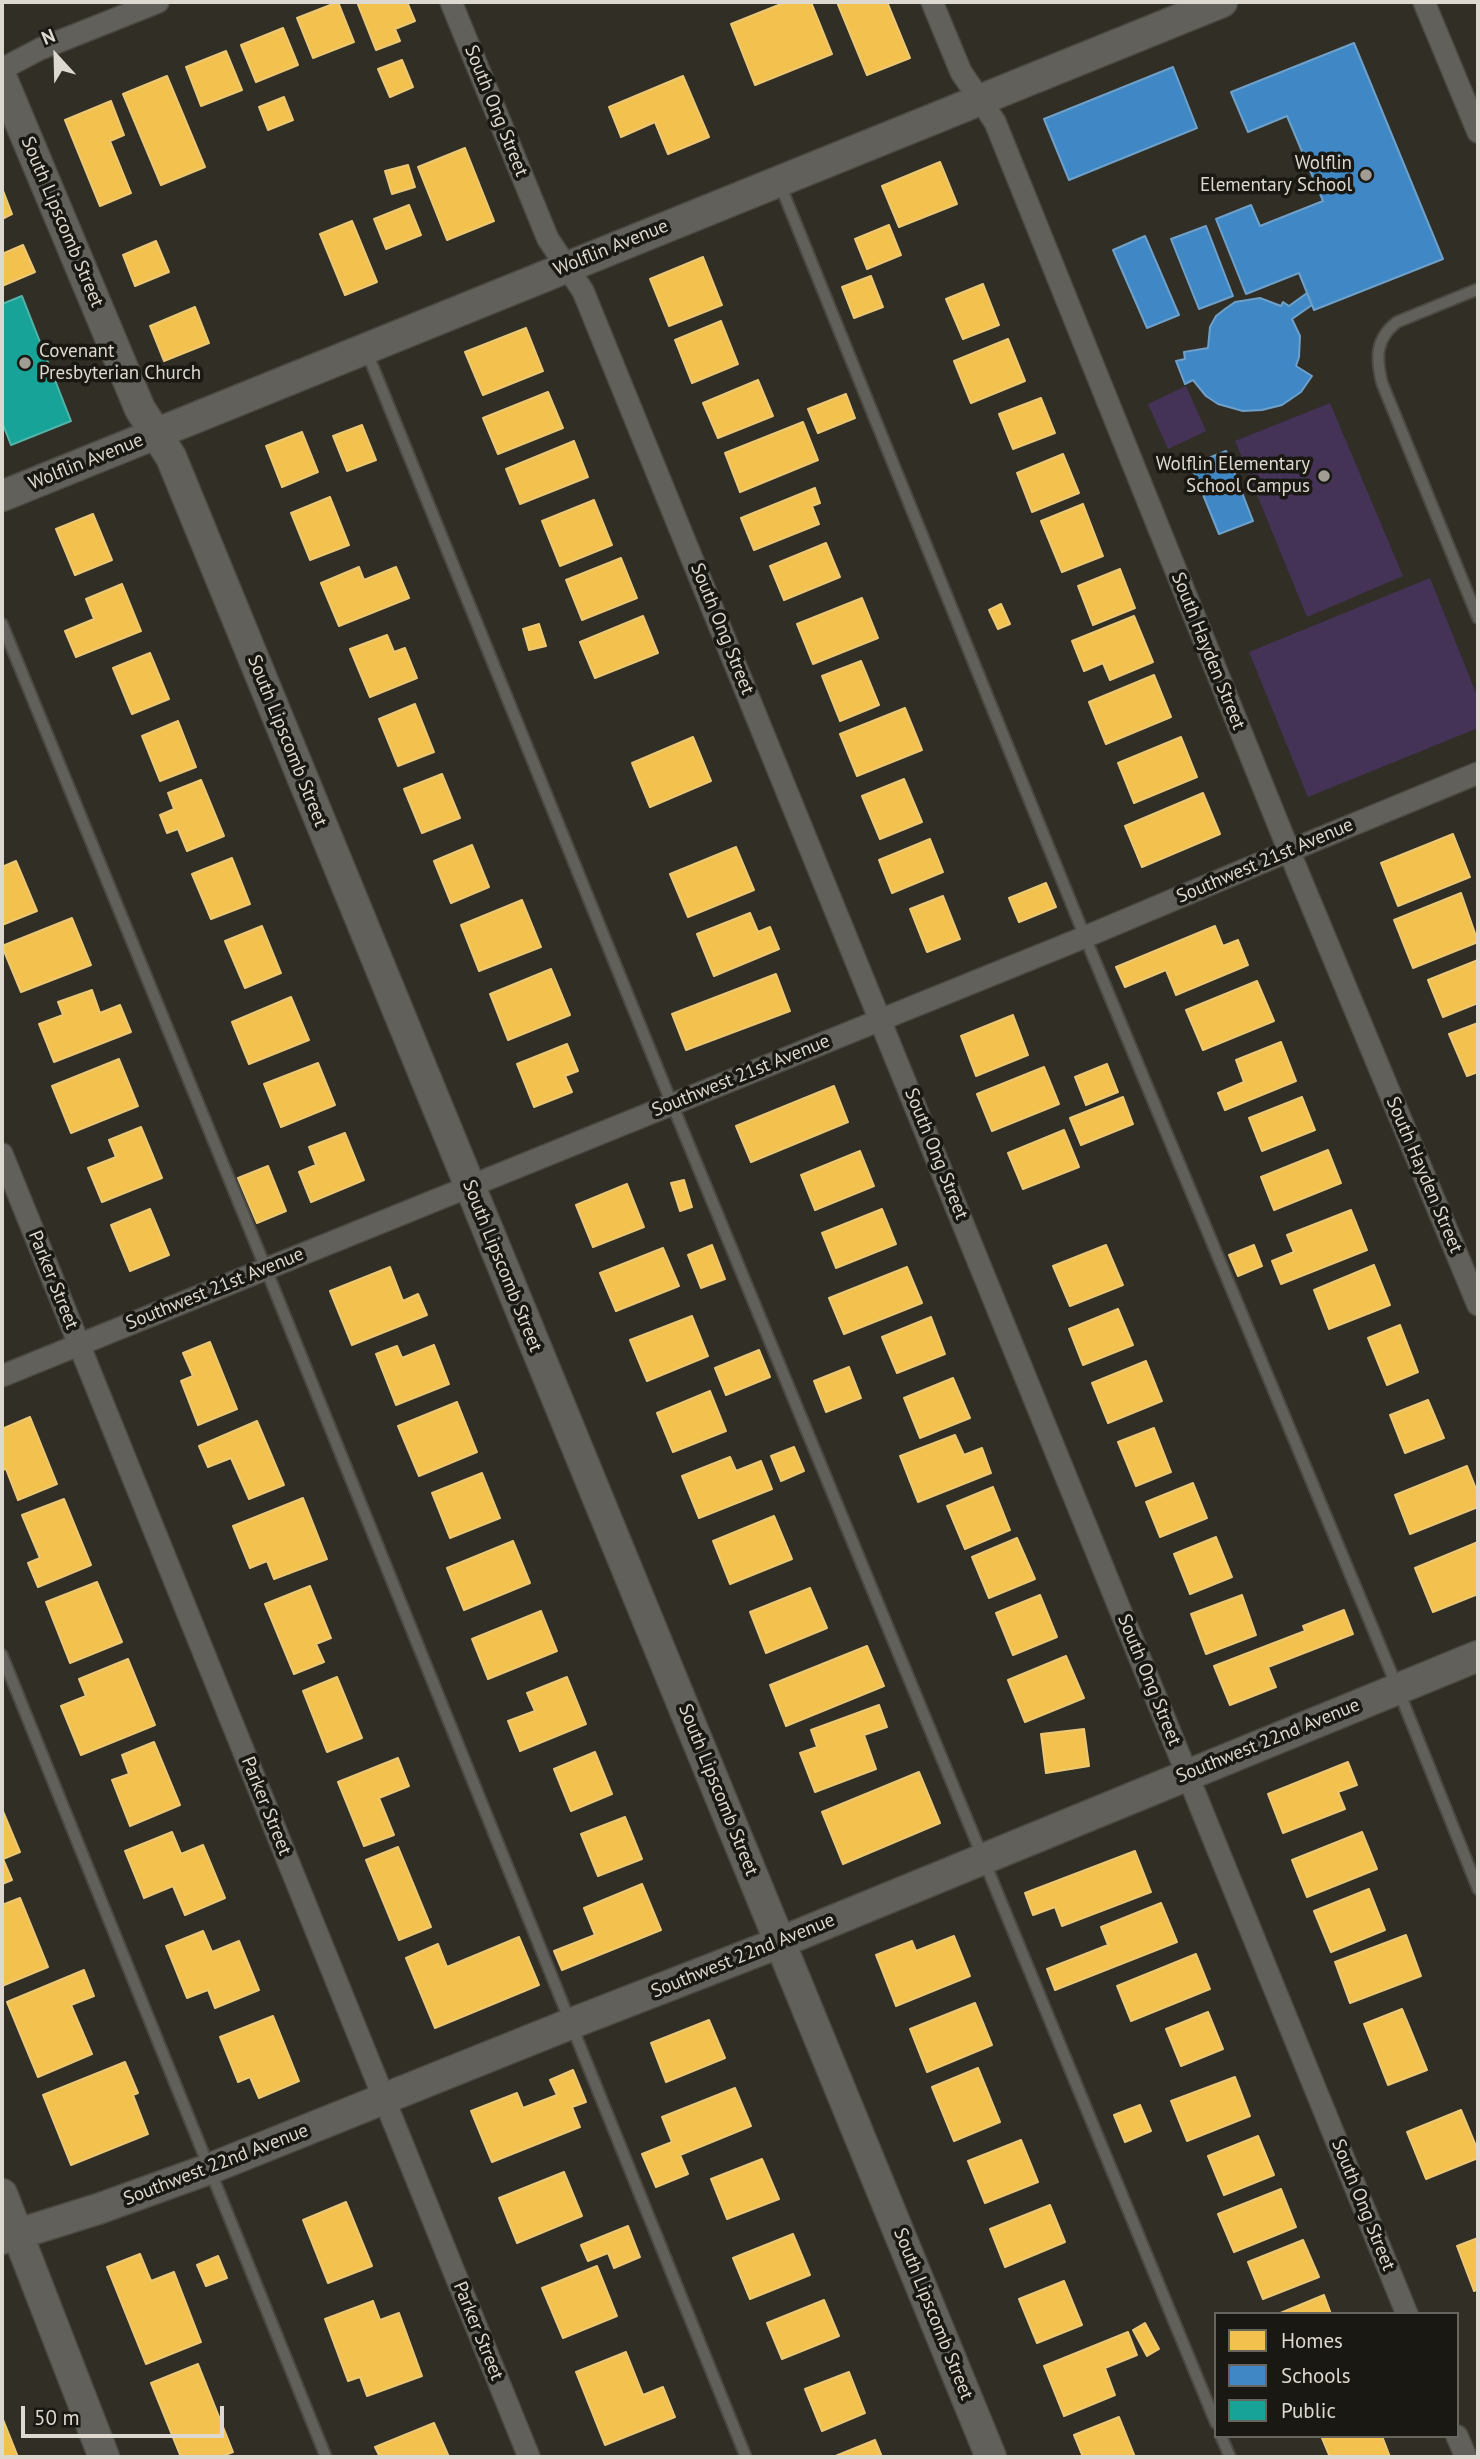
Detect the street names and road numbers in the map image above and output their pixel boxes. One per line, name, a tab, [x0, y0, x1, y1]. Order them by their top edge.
street label: South Ong Street	[459, 42, 533, 180]
street label: South Lipscomb Street	[16, 133, 108, 311]
street label: Wolflin Avenue	[550, 215, 672, 281]
street label: Wolflin Avenue	[25, 429, 147, 495]
street label: South Ong Street	[685, 560, 759, 698]
street label: South Hayden Street	[1166, 569, 1250, 733]
street label: South Lipscomb Street	[242, 652, 332, 830]
street label: Southwest 21st Avenue	[1173, 813, 1357, 909]
street label: Southwest 21st Avenue	[649, 1030, 833, 1122]
street label: South Ong Street	[899, 1085, 973, 1223]
street label: South Hayden Street	[1381, 1094, 1467, 1256]
street label: South Lipscomb Street	[457, 1177, 547, 1355]
street label: Parker Street	[23, 1227, 83, 1333]
street label: Southwest 21st Avenue	[123, 1243, 307, 1335]
street label: South Ong Street	[1112, 1611, 1186, 1749]
street label: Southwest 22nd Avenue	[1173, 1694, 1363, 1788]
street label: South Lipscomb Street	[673, 1701, 763, 1879]
street label: Parker Street	[236, 1753, 296, 1859]
street label: Southwest 22nd Avenue	[648, 1909, 838, 2003]
street label: Southwest 22nd Avenue	[120, 2119, 312, 2211]
street label: South Ong Street	[1326, 2136, 1400, 2274]
street label: South Lipscomb Street	[888, 2225, 978, 2403]
street label: Parker Street	[448, 2278, 508, 2384]

